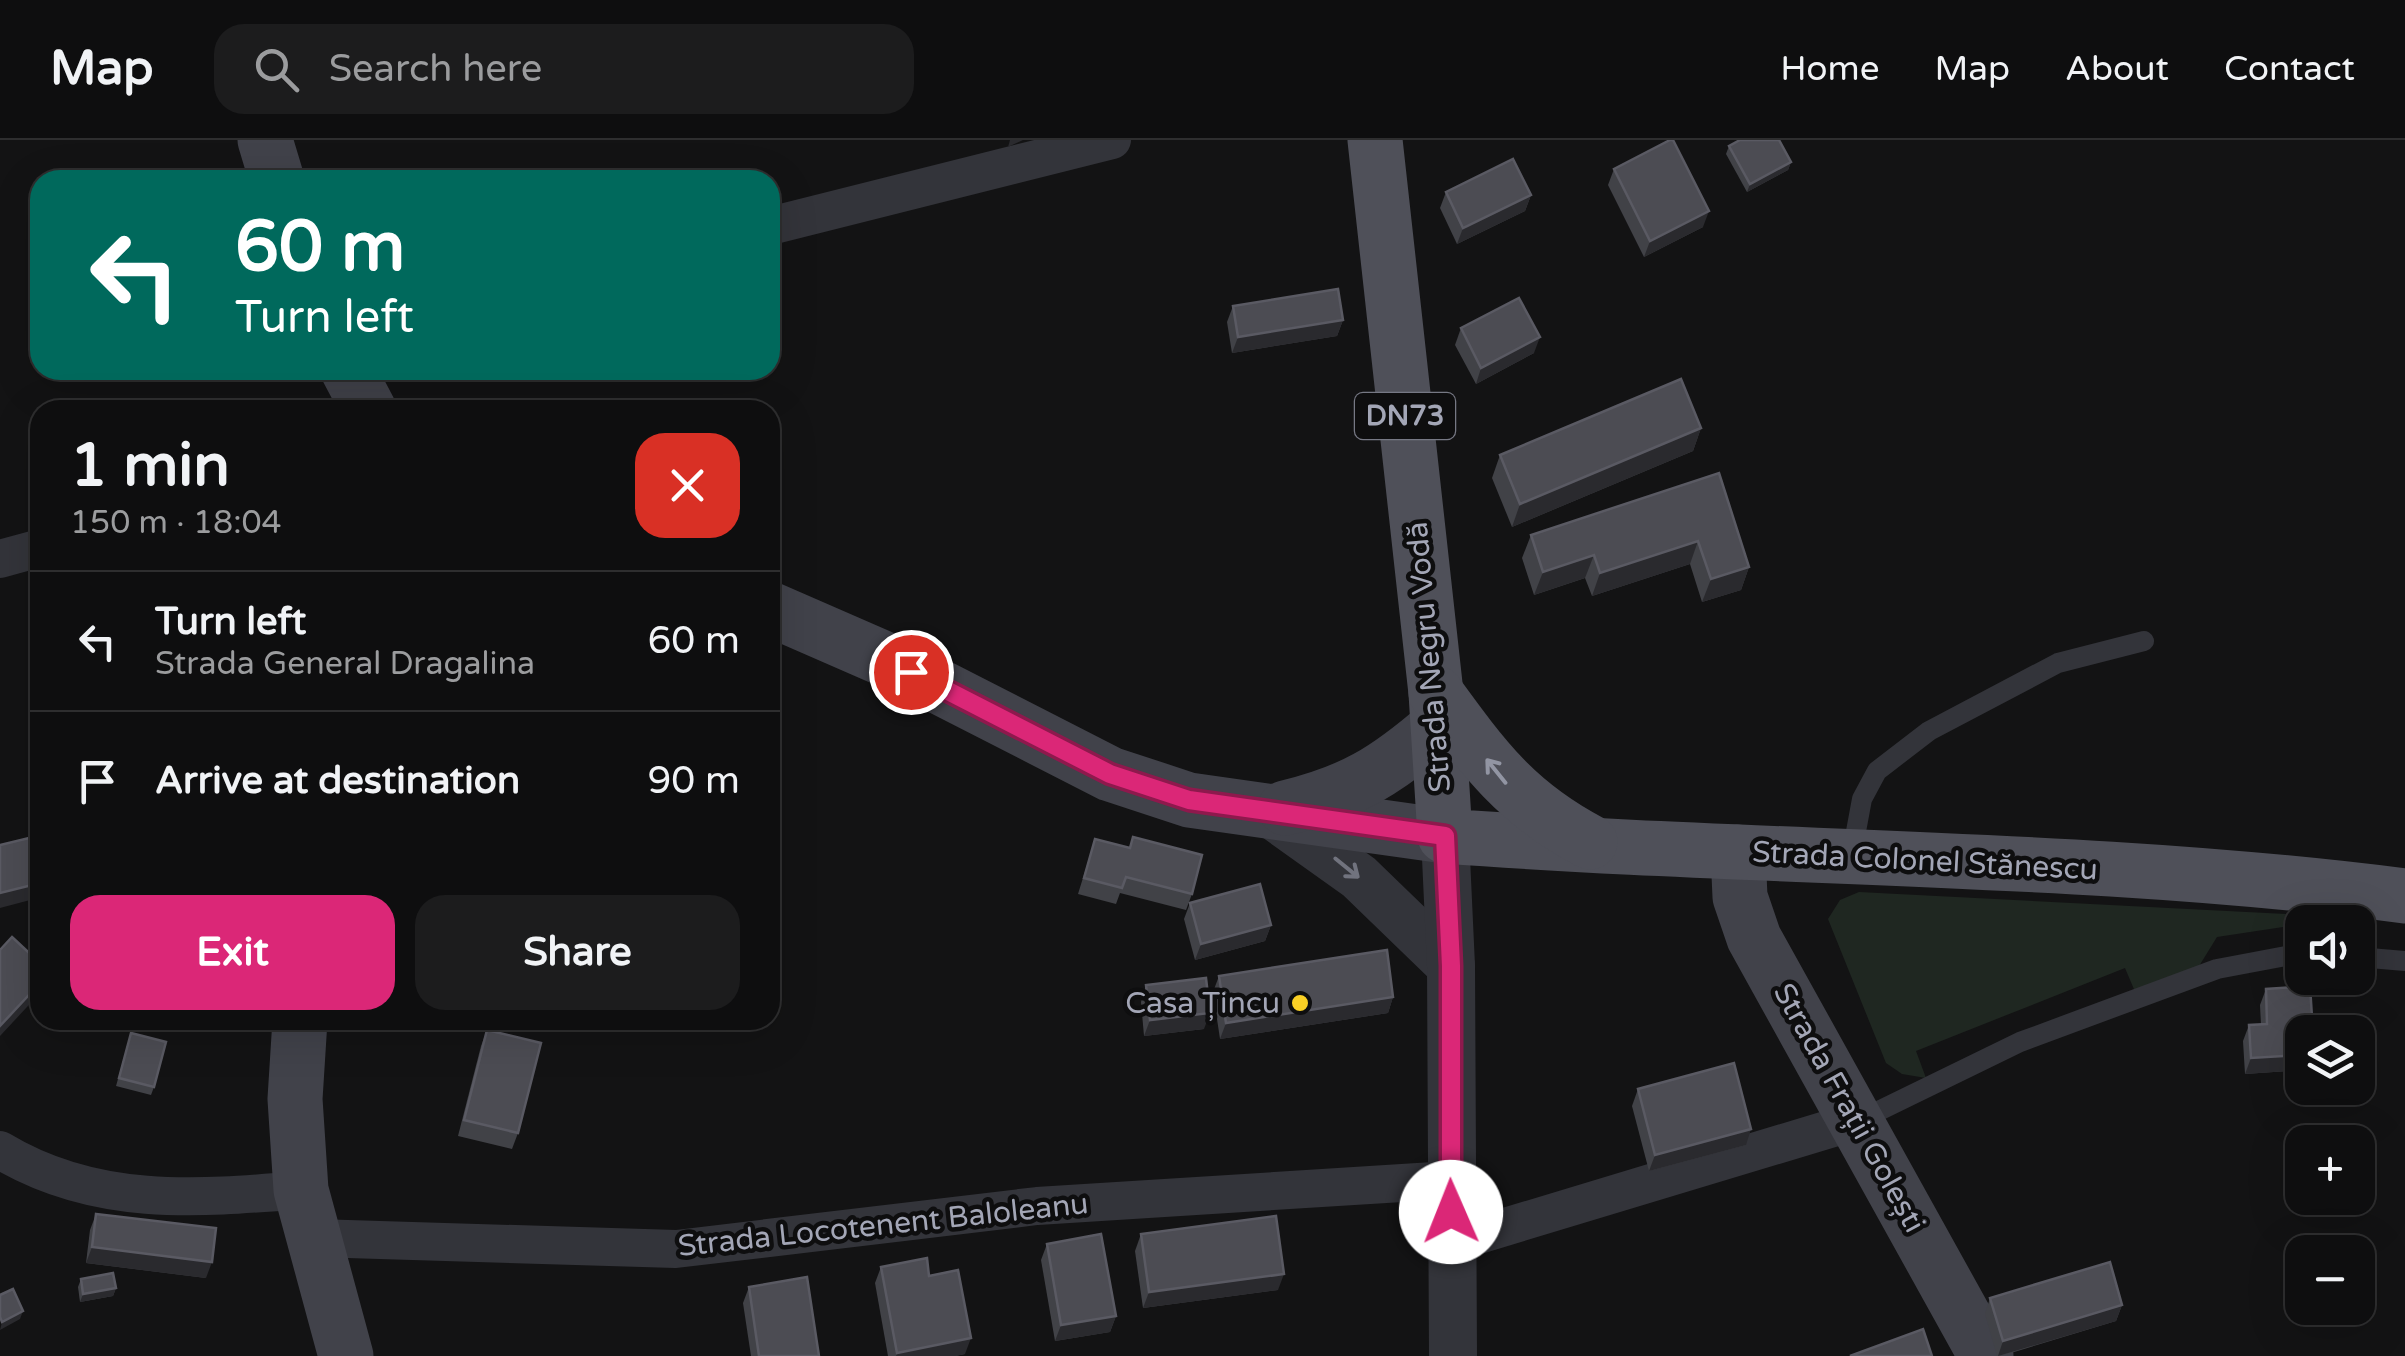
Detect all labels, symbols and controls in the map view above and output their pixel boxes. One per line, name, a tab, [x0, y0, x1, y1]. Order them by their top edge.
search box	[214, 24, 914, 114]
text: Map	[50, 40, 154, 98]
icon: search	[249, 42, 304, 97]
text: Search here	[329, 46, 542, 92]
text: Home	[1780, 48, 1879, 90]
text: Map	[1934, 48, 2010, 90]
text: About	[2065, 48, 2169, 90]
text: Contact	[2224, 48, 2355, 90]
text: 60 m	[235, 206, 405, 290]
icon: left	[70, 210, 200, 340]
text: Turn left	[235, 291, 414, 345]
road number: DN73	[1355, 393, 1455, 439]
text: 1 min	[70, 430, 230, 502]
button: close	[635, 433, 740, 538]
text: 150 m · 18:04	[70, 504, 282, 542]
street label: Strada Negru Vodă	[1399, 520, 1459, 794]
text: Turn left	[155, 599, 306, 645]
icon: left	[70, 614, 125, 669]
text: 60 m	[648, 618, 740, 664]
pin	[869, 630, 954, 715]
text: Strada General Dragalina	[155, 645, 535, 683]
icon: arrive	[884, 645, 939, 700]
icon: arrive	[70, 754, 125, 809]
text: Arrive at destination	[155, 758, 520, 804]
text: 90 m	[648, 758, 740, 804]
one-way arrow	[1485, 758, 1507, 784]
street label: Strada Colonel Stănescu	[1751, 833, 2099, 889]
one-way arrow	[1334, 857, 1360, 879]
button: Exit	[70, 895, 395, 1010]
button: Share	[415, 895, 740, 1010]
map controls	[2285, 905, 2375, 1325]
button: sound	[2285, 905, 2375, 995]
street label: Strada Frații Golești	[1765, 977, 1933, 1239]
place label: Casa Țincu	[1125, 985, 1280, 1022]
marker: Casa Țincu	[1289, 992, 1311, 1014]
button: layers	[2285, 1015, 2375, 1105]
button: +	[2285, 1125, 2375, 1215]
position arrow	[1399, 1160, 1503, 1264]
street label: Strada Locotenent Baloleanu	[676, 1185, 1090, 1265]
button: −	[2285, 1235, 2375, 1325]

